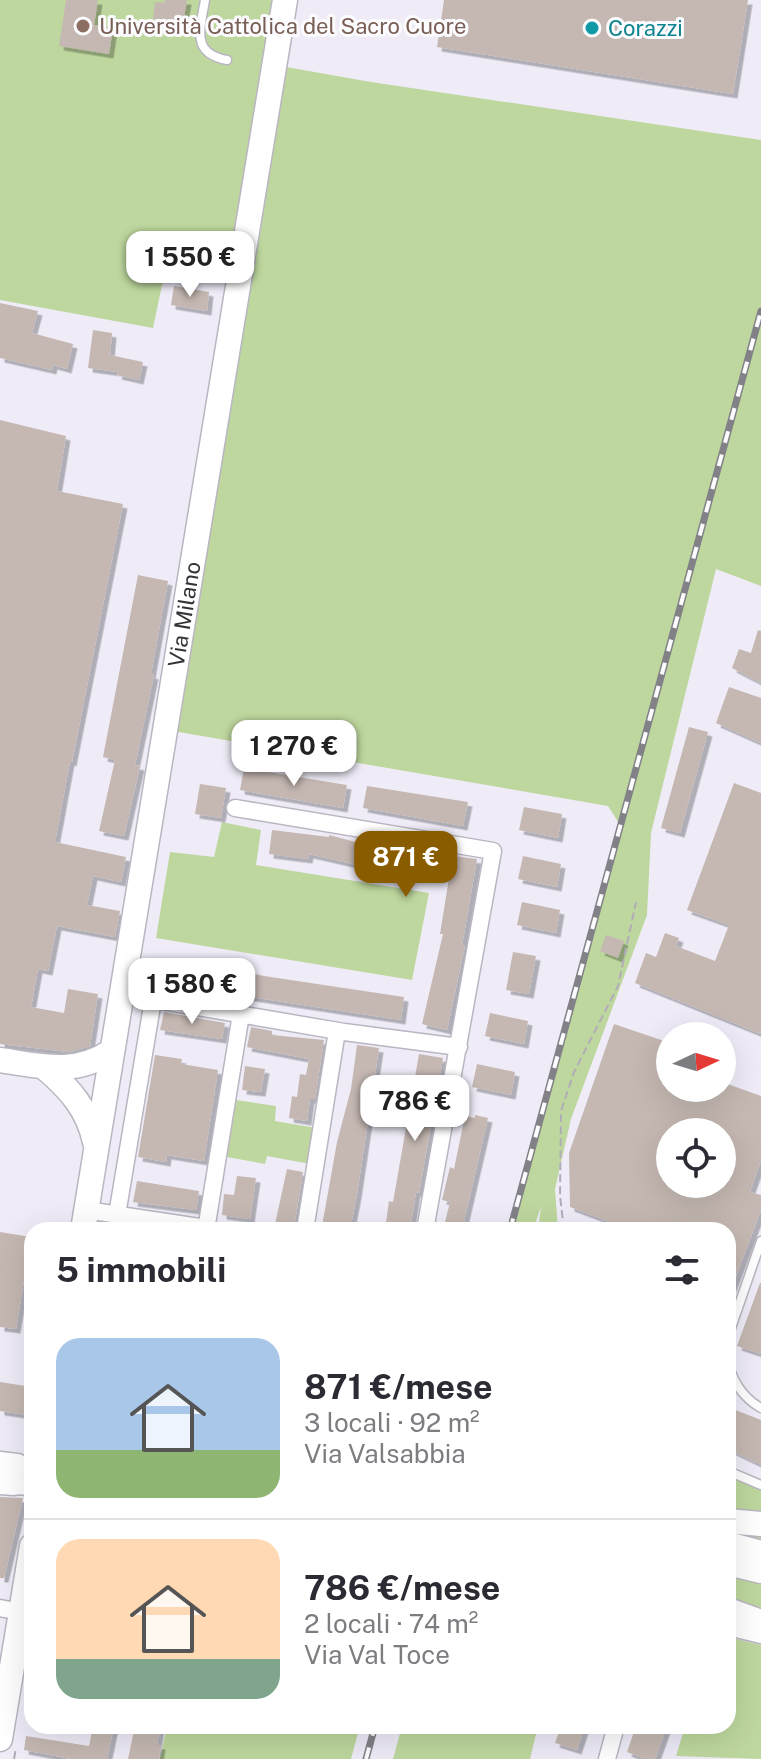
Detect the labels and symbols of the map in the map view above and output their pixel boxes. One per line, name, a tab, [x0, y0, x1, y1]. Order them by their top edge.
place label: Università Cattolica del Sacro Cuore	[99, 13, 466, 39]
place label: Corazzi	[608, 15, 683, 41]
marker: Università Cattolica del Sacro Cuore	[74, 17, 92, 35]
marker: Corazzi	[583, 19, 601, 37]
pin: 1 550 €	[116, 231, 264, 299]
street label: Via Milano	[163, 559, 206, 669]
pin: 1 270 €	[220, 720, 368, 788]
pin: 871 €	[350, 831, 462, 899]
pin: 1 580 €	[118, 958, 266, 1026]
north arrow	[656, 1022, 736, 1102]
pin: 786 €	[359, 1075, 471, 1143]

